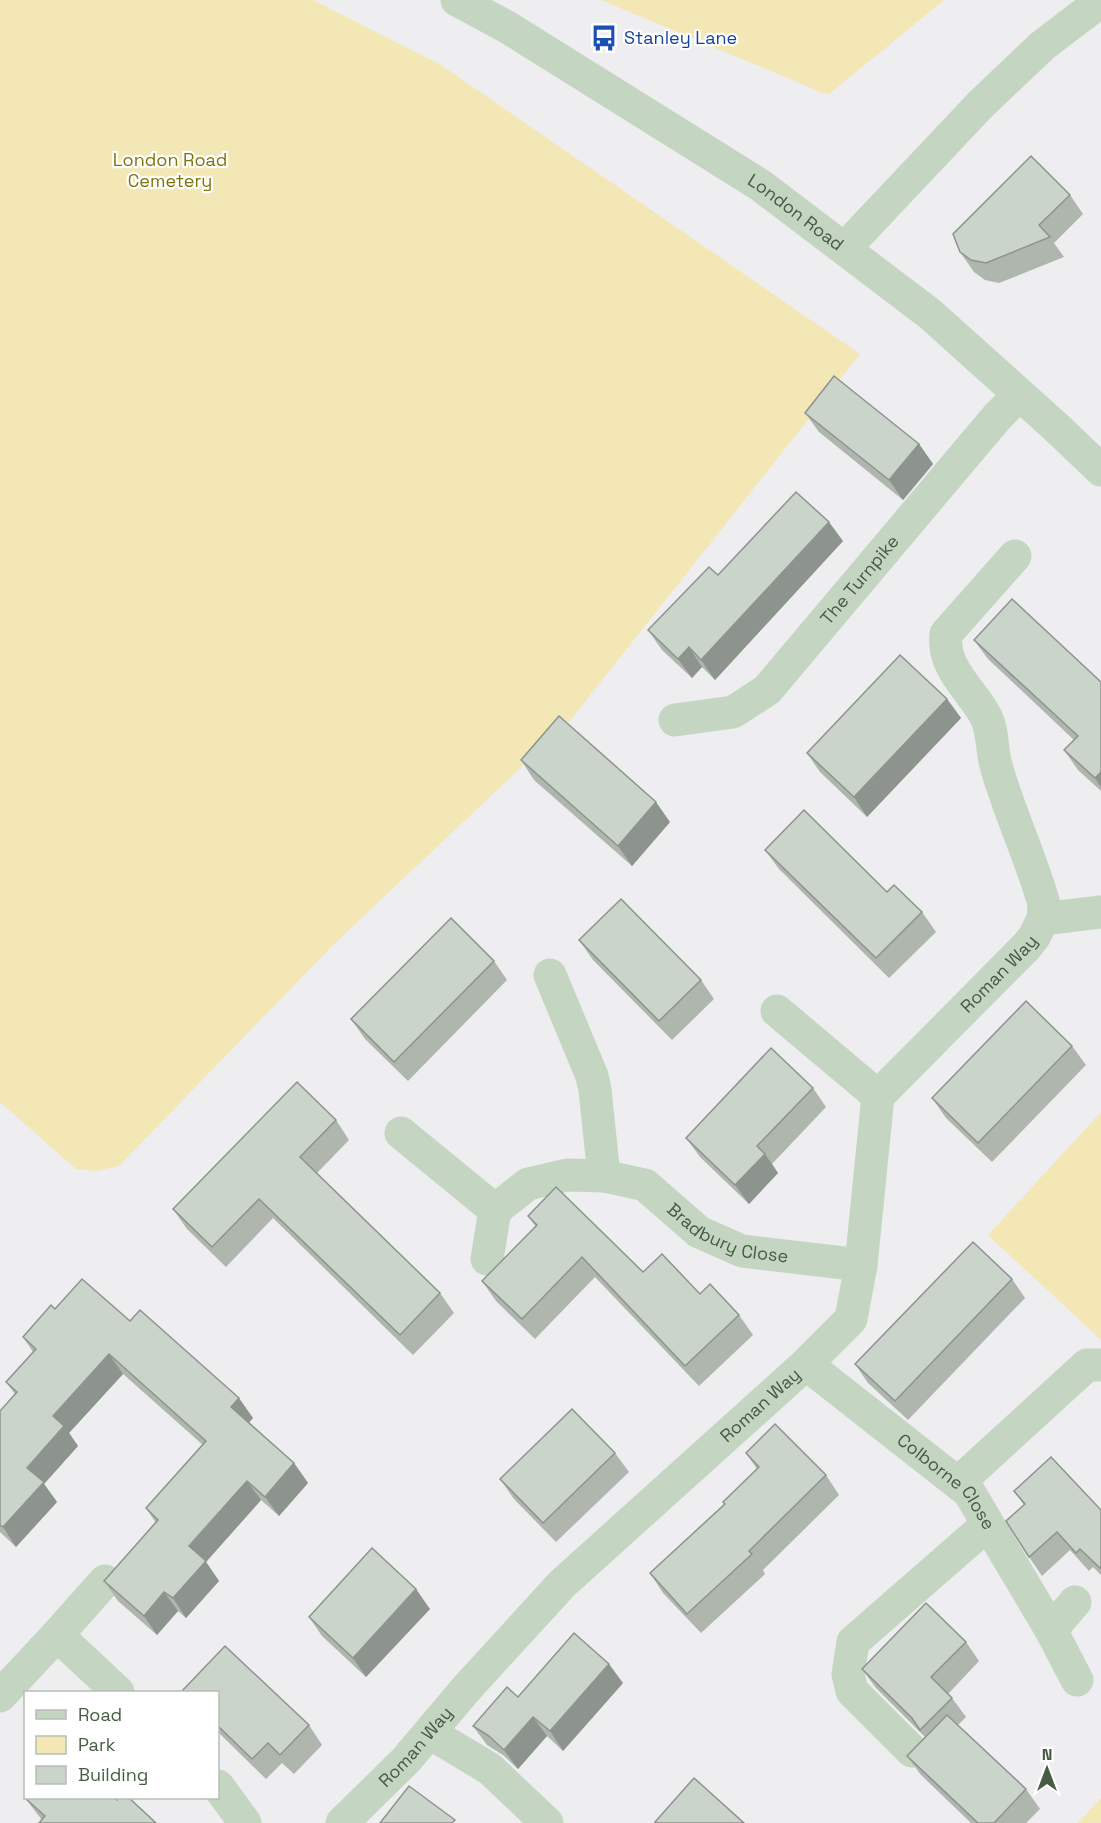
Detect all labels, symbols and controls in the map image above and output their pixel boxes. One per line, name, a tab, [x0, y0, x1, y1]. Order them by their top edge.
bus stop icon: Stanley Lane	[589, 23, 619, 53]
place label: Stanley Lane	[624, 26, 737, 49]
park label: London Road Cemetery	[113, 148, 227, 192]
street label: London Road	[744, 168, 849, 256]
street label: The Turnpike	[815, 530, 904, 629]
street label: Roman Way	[955, 930, 1042, 1017]
street label: Bradbury Close	[662, 1197, 790, 1267]
street label: Roman Way	[715, 1363, 805, 1447]
street label: Colborne Close	[893, 1428, 1001, 1534]
legend	[24, 1691, 219, 1799]
street label: Roman Way	[373, 1701, 457, 1792]
text: Road	[78, 1703, 122, 1726]
text: Park	[78, 1733, 116, 1756]
north arrow	[1017, 1739, 1077, 1799]
text: N	[1042, 1744, 1052, 1765]
text: Building	[78, 1763, 148, 1786]

